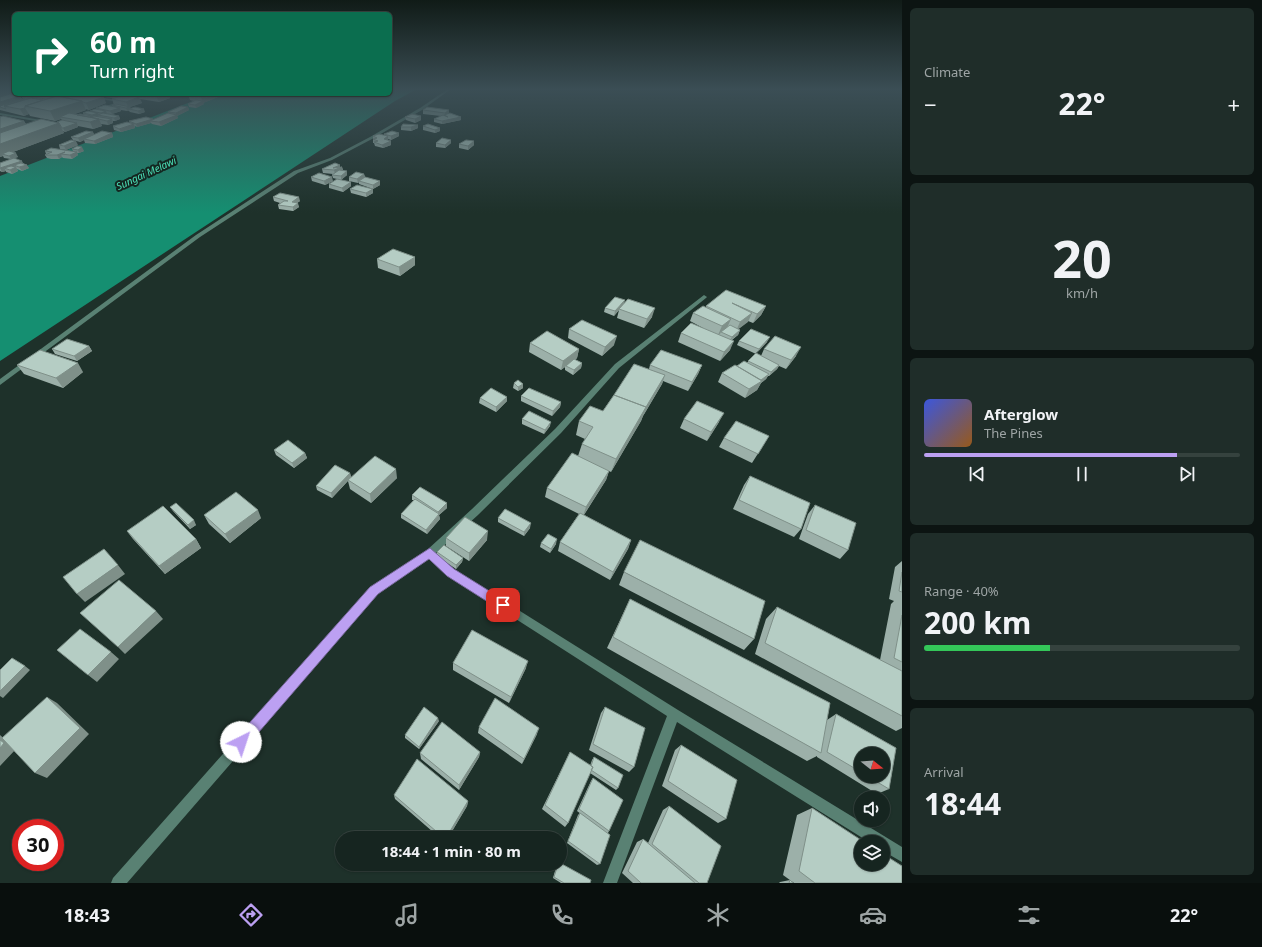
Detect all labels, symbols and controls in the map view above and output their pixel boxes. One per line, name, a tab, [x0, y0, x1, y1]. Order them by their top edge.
text: 60 m	[90, 23, 157, 61]
icon: right	[24, 28, 76, 80]
text: Turn right	[90, 59, 174, 83]
text: Climate	[924, 63, 970, 81]
text: 22°	[1058, 83, 1106, 124]
text: −	[924, 89, 937, 119]
text: +	[1227, 89, 1240, 119]
water label: Sungai Melawi	[114, 153, 179, 193]
text: 20	[1052, 222, 1112, 293]
text: km/h	[1066, 284, 1098, 302]
text: Afterglow	[984, 404, 1058, 424]
text: The Pines	[984, 424, 1043, 442]
icon: previous	[966, 463, 988, 485]
icon: pause	[1071, 463, 1093, 485]
icon: next	[1176, 463, 1198, 485]
text: Range · 40%	[924, 582, 999, 600]
pin	[486, 588, 520, 622]
icon: arrive	[492, 594, 514, 616]
text: 200 km	[924, 602, 1031, 643]
position arrow	[220, 721, 262, 763]
north arrow	[854, 747, 890, 783]
map controls	[854, 747, 890, 871]
text: Arrival	[924, 763, 964, 781]
text: 18:44	[924, 783, 1001, 824]
button: sound	[854, 791, 890, 827]
speed limit sign: 30	[12, 819, 64, 871]
button: layers	[854, 835, 890, 871]
text: 18:44 · 1 min · 80 m	[381, 841, 521, 861]
icon: directions	[237, 901, 265, 929]
icon: music	[393, 901, 421, 929]
icon: phone	[548, 901, 576, 929]
icon: climate	[704, 901, 732, 929]
icon: car	[859, 901, 887, 929]
icon: filters	[1015, 901, 1043, 929]
text: 18:43	[64, 903, 110, 927]
text: 22°	[1170, 903, 1198, 927]

